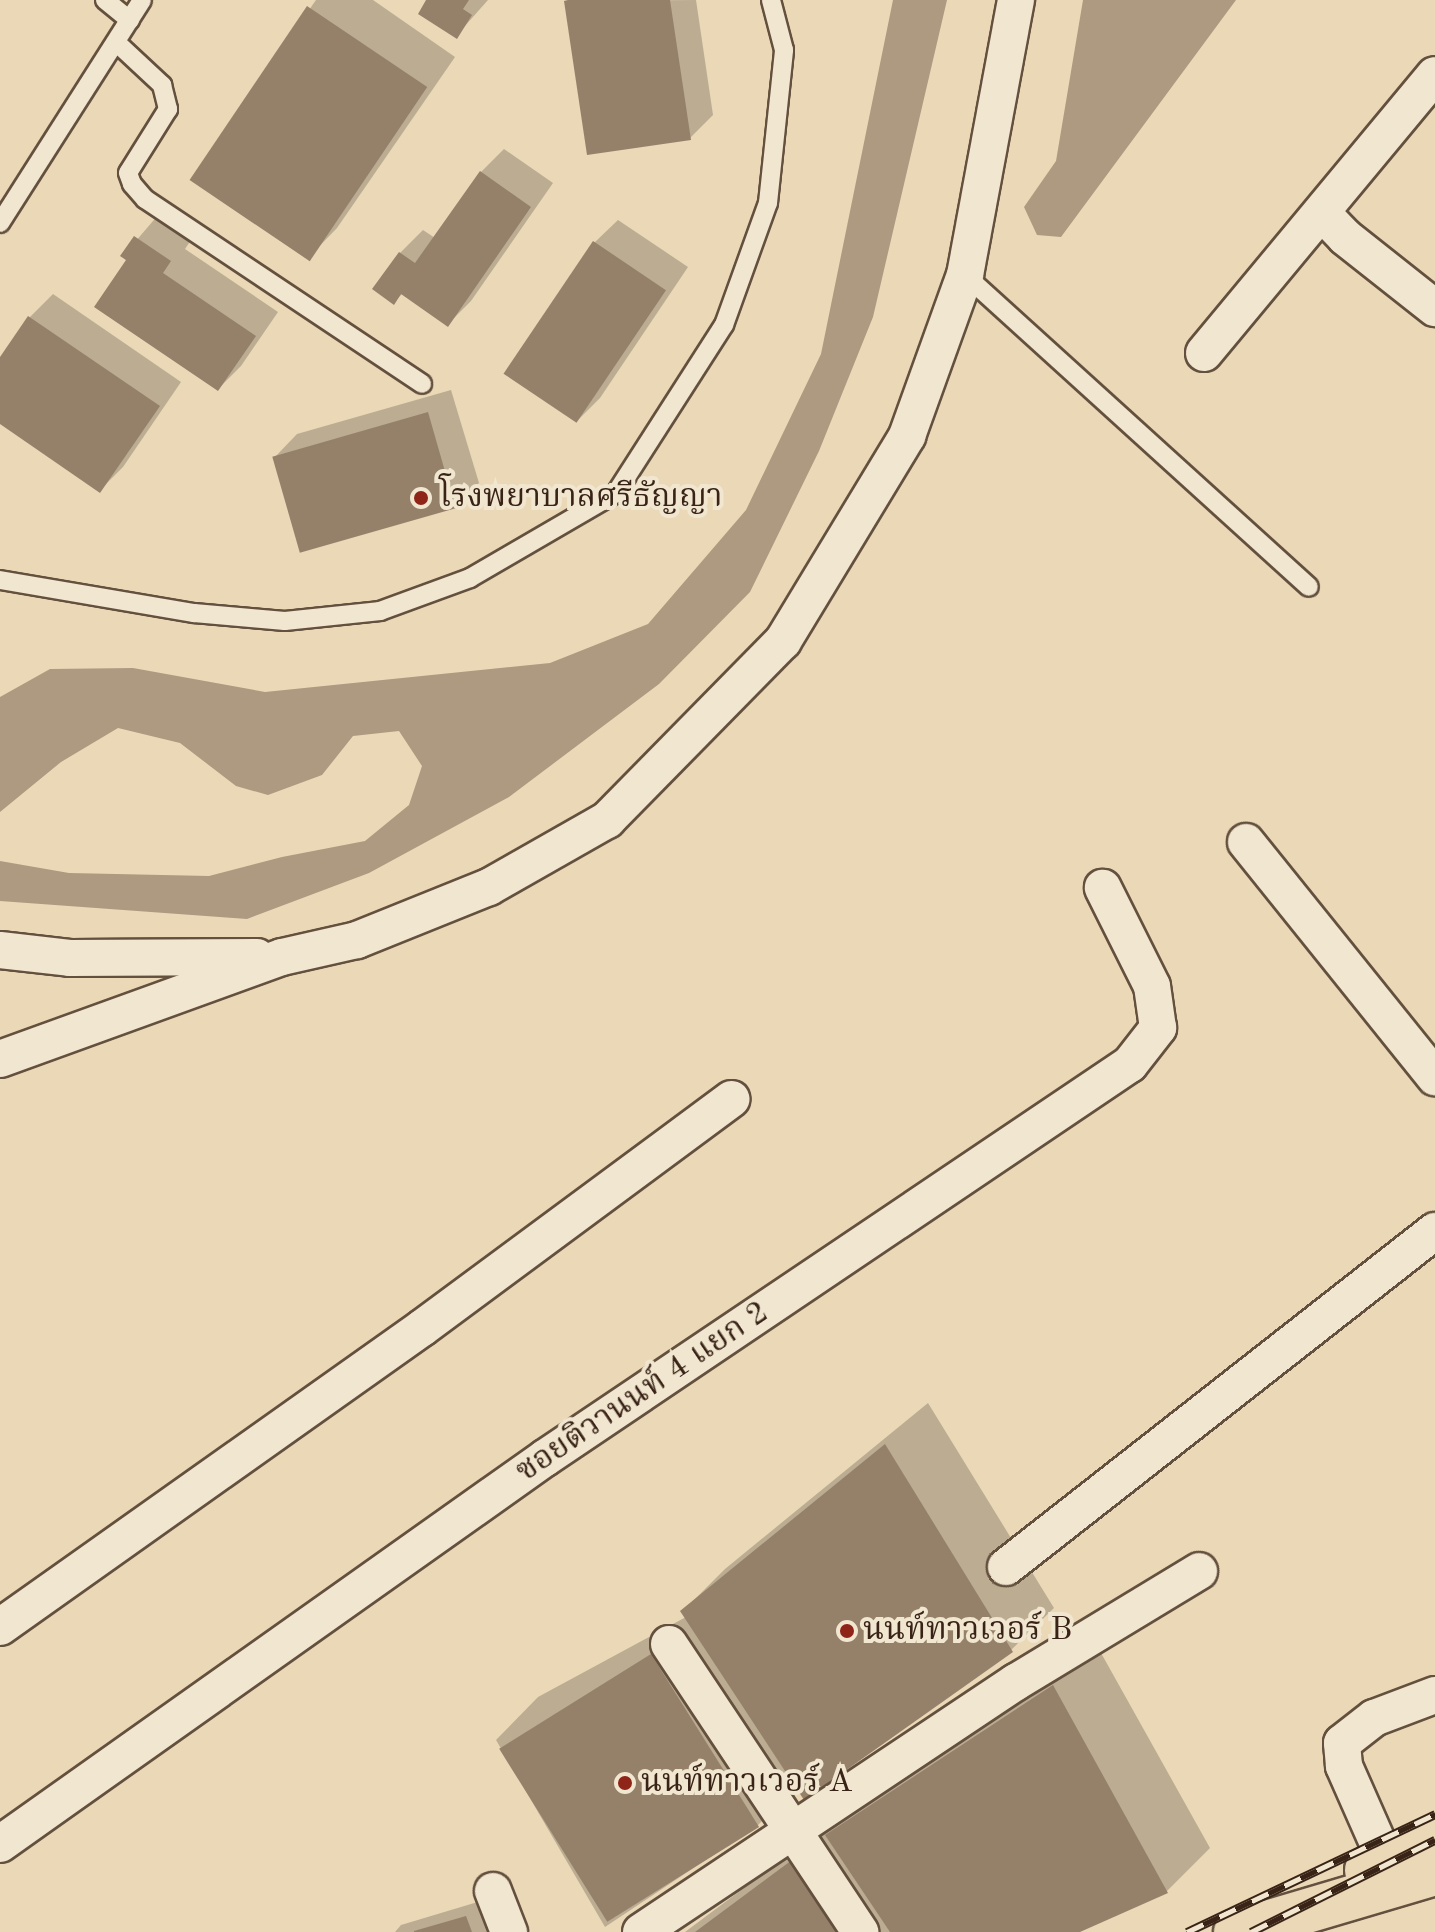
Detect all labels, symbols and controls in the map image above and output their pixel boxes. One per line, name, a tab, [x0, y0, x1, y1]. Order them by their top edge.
place label: โรงพยาบาลศรีธัญญา	[439, 479, 723, 517]
marker: โรงพยาบาลศรีธัญญา	[410, 487, 432, 509]
street label: ซอยติวานนท์ 4 แยก 2	[509, 1294, 777, 1492]
place label: นนท์ทาวเวอร์ B	[863, 1612, 1072, 1650]
marker: นนท์ทาวเวอร์ B	[838, 1622, 856, 1640]
place label: นนท์ทาวเวอร์ A	[641, 1764, 853, 1802]
marker: นนท์ทาวเวอร์ A	[616, 1774, 634, 1792]

